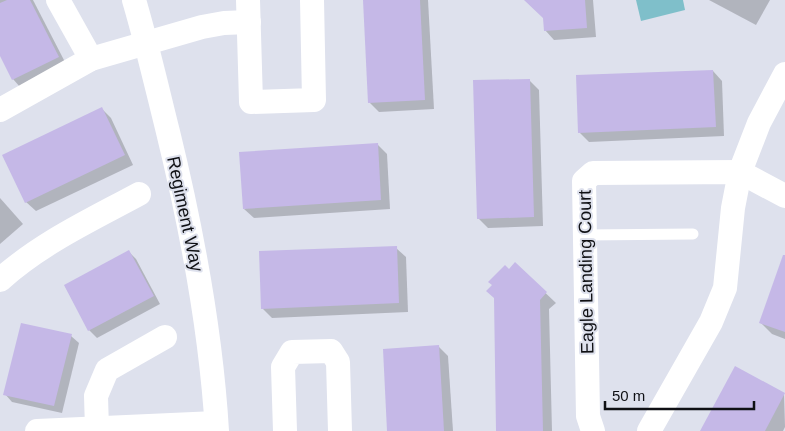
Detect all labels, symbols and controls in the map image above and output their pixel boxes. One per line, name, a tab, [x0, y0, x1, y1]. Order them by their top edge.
street label: Regiment Way	[163, 155, 207, 273]
street label: Eagle Landing Court	[575, 190, 597, 354]
scale bar	[605, 378, 754, 410]
text: 50 m	[612, 387, 645, 404]

